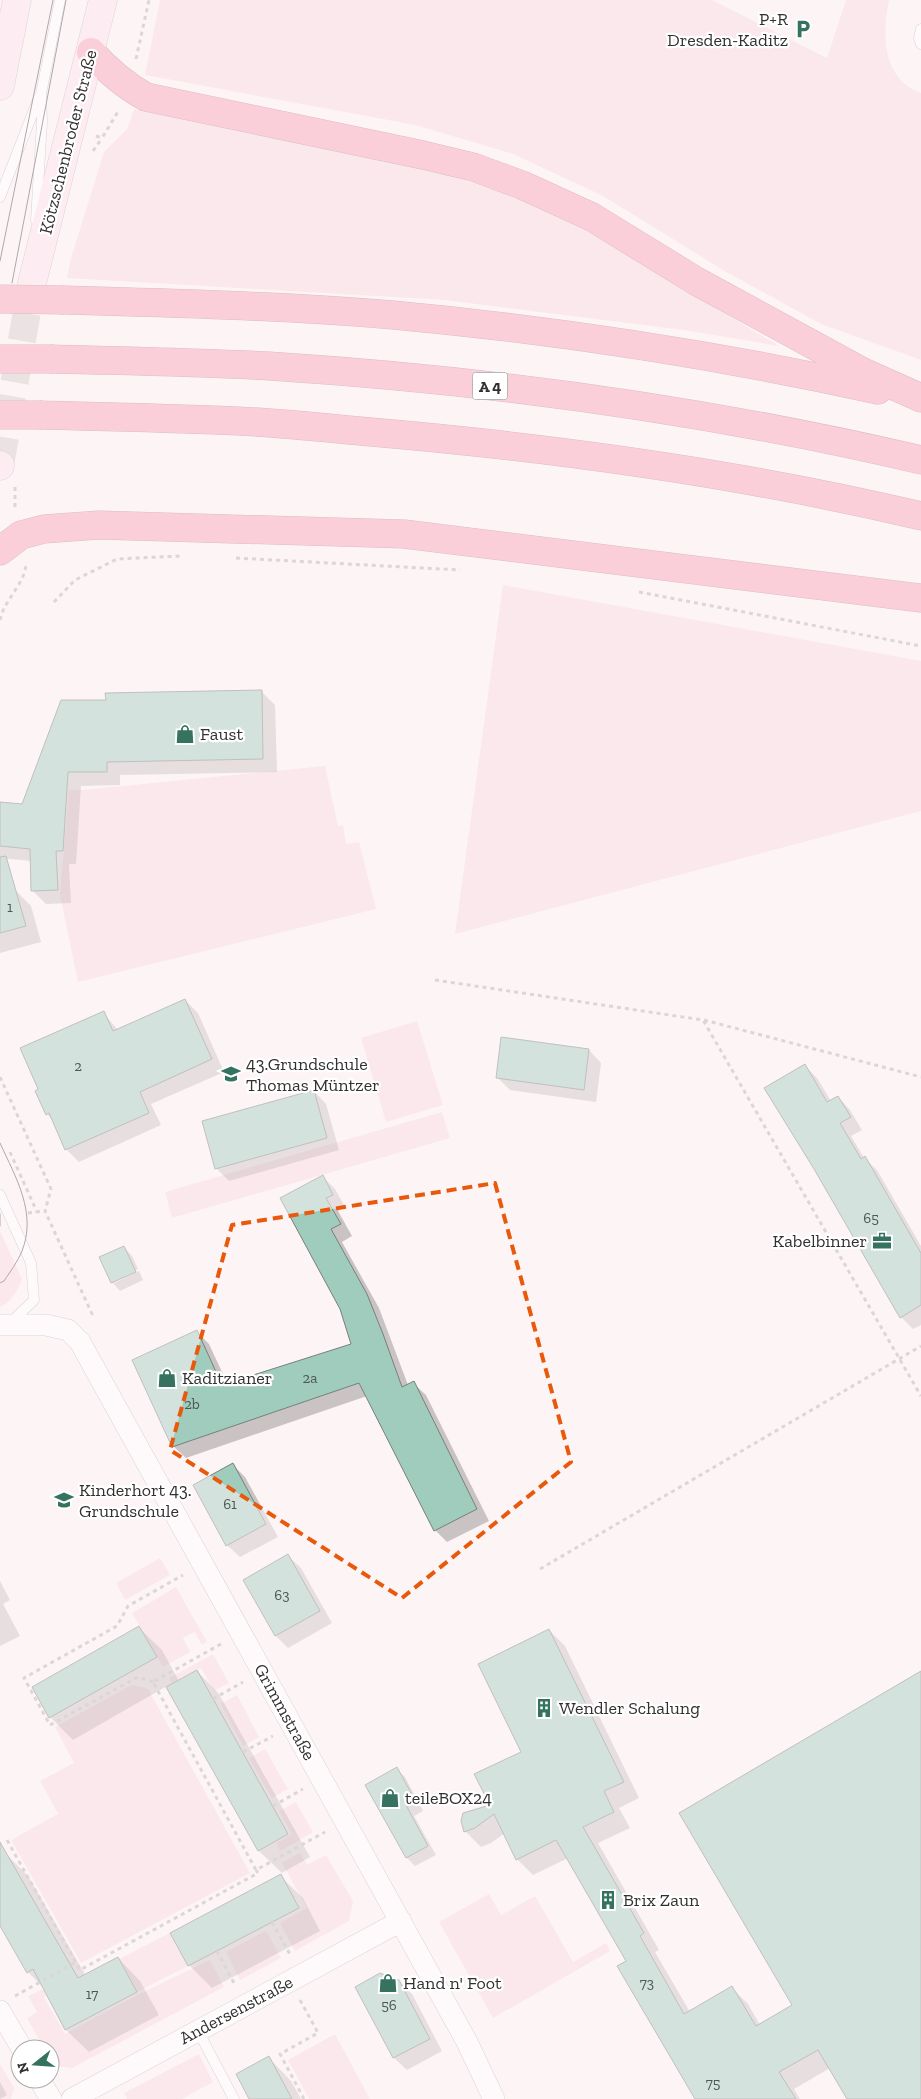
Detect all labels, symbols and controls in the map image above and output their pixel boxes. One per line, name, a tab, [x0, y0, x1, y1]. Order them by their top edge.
place label: P+R Dresden-Kaditz	[667, 8, 788, 51]
parking icon: P+R Dresden-Kaditz	[792, 18, 814, 40]
street label: Kötzschenbroder Straße	[34, 47, 102, 237]
road number: A 4	[472, 372, 508, 400]
shop icon: Faust	[174, 723, 196, 745]
place label: Faust	[200, 723, 243, 745]
house number: 1	[7, 898, 13, 916]
place label: 43.Grundschule Thomas Müntzer	[246, 1053, 380, 1096]
house number: 2	[74, 1057, 82, 1075]
school or university icon: 43.Grundschule Thomas Müntzer	[220, 1063, 242, 1085]
house number: 65	[863, 1209, 879, 1227]
place label: Kabelbinner	[773, 1230, 867, 1252]
office icon: Kabelbinner	[871, 1230, 893, 1252]
shop icon: Kaditzianer	[156, 1367, 178, 1389]
place label: Kaditzianer	[182, 1367, 272, 1389]
house number: 2a	[303, 1369, 317, 1387]
house number: 2b	[184, 1395, 200, 1413]
place label: Kinderhort 43. Grundschule	[79, 1479, 192, 1522]
school or university icon: Kinderhort 43. Grundschule	[53, 1489, 75, 1511]
house number: 61	[223, 1495, 237, 1513]
house number: 63	[274, 1586, 290, 1604]
street label: Grimmstraße	[249, 1660, 321, 1764]
building icon: Wendler Schalung	[533, 1697, 555, 1719]
place label: Wendler Schalung	[559, 1697, 700, 1719]
shop icon: teileBOX24	[379, 1787, 401, 1809]
place label: teileBOX24	[405, 1787, 492, 1809]
building icon: Brix Zaun	[597, 1889, 619, 1911]
place label: Brix Zaun	[623, 1889, 700, 1911]
street label: Andersenstraße	[175, 1971, 297, 2049]
shop icon: Hand n' Foot	[377, 1972, 399, 1994]
place label: Hand n' Foot	[403, 1972, 502, 1994]
house number: 73	[640, 1974, 654, 1992]
house number: 17	[86, 1985, 98, 2003]
house number: 56	[381, 1996, 397, 2014]
north arrow	[10, 2039, 60, 2089]
text: N	[13, 2060, 33, 2075]
house number: 75	[706, 2074, 721, 2092]

